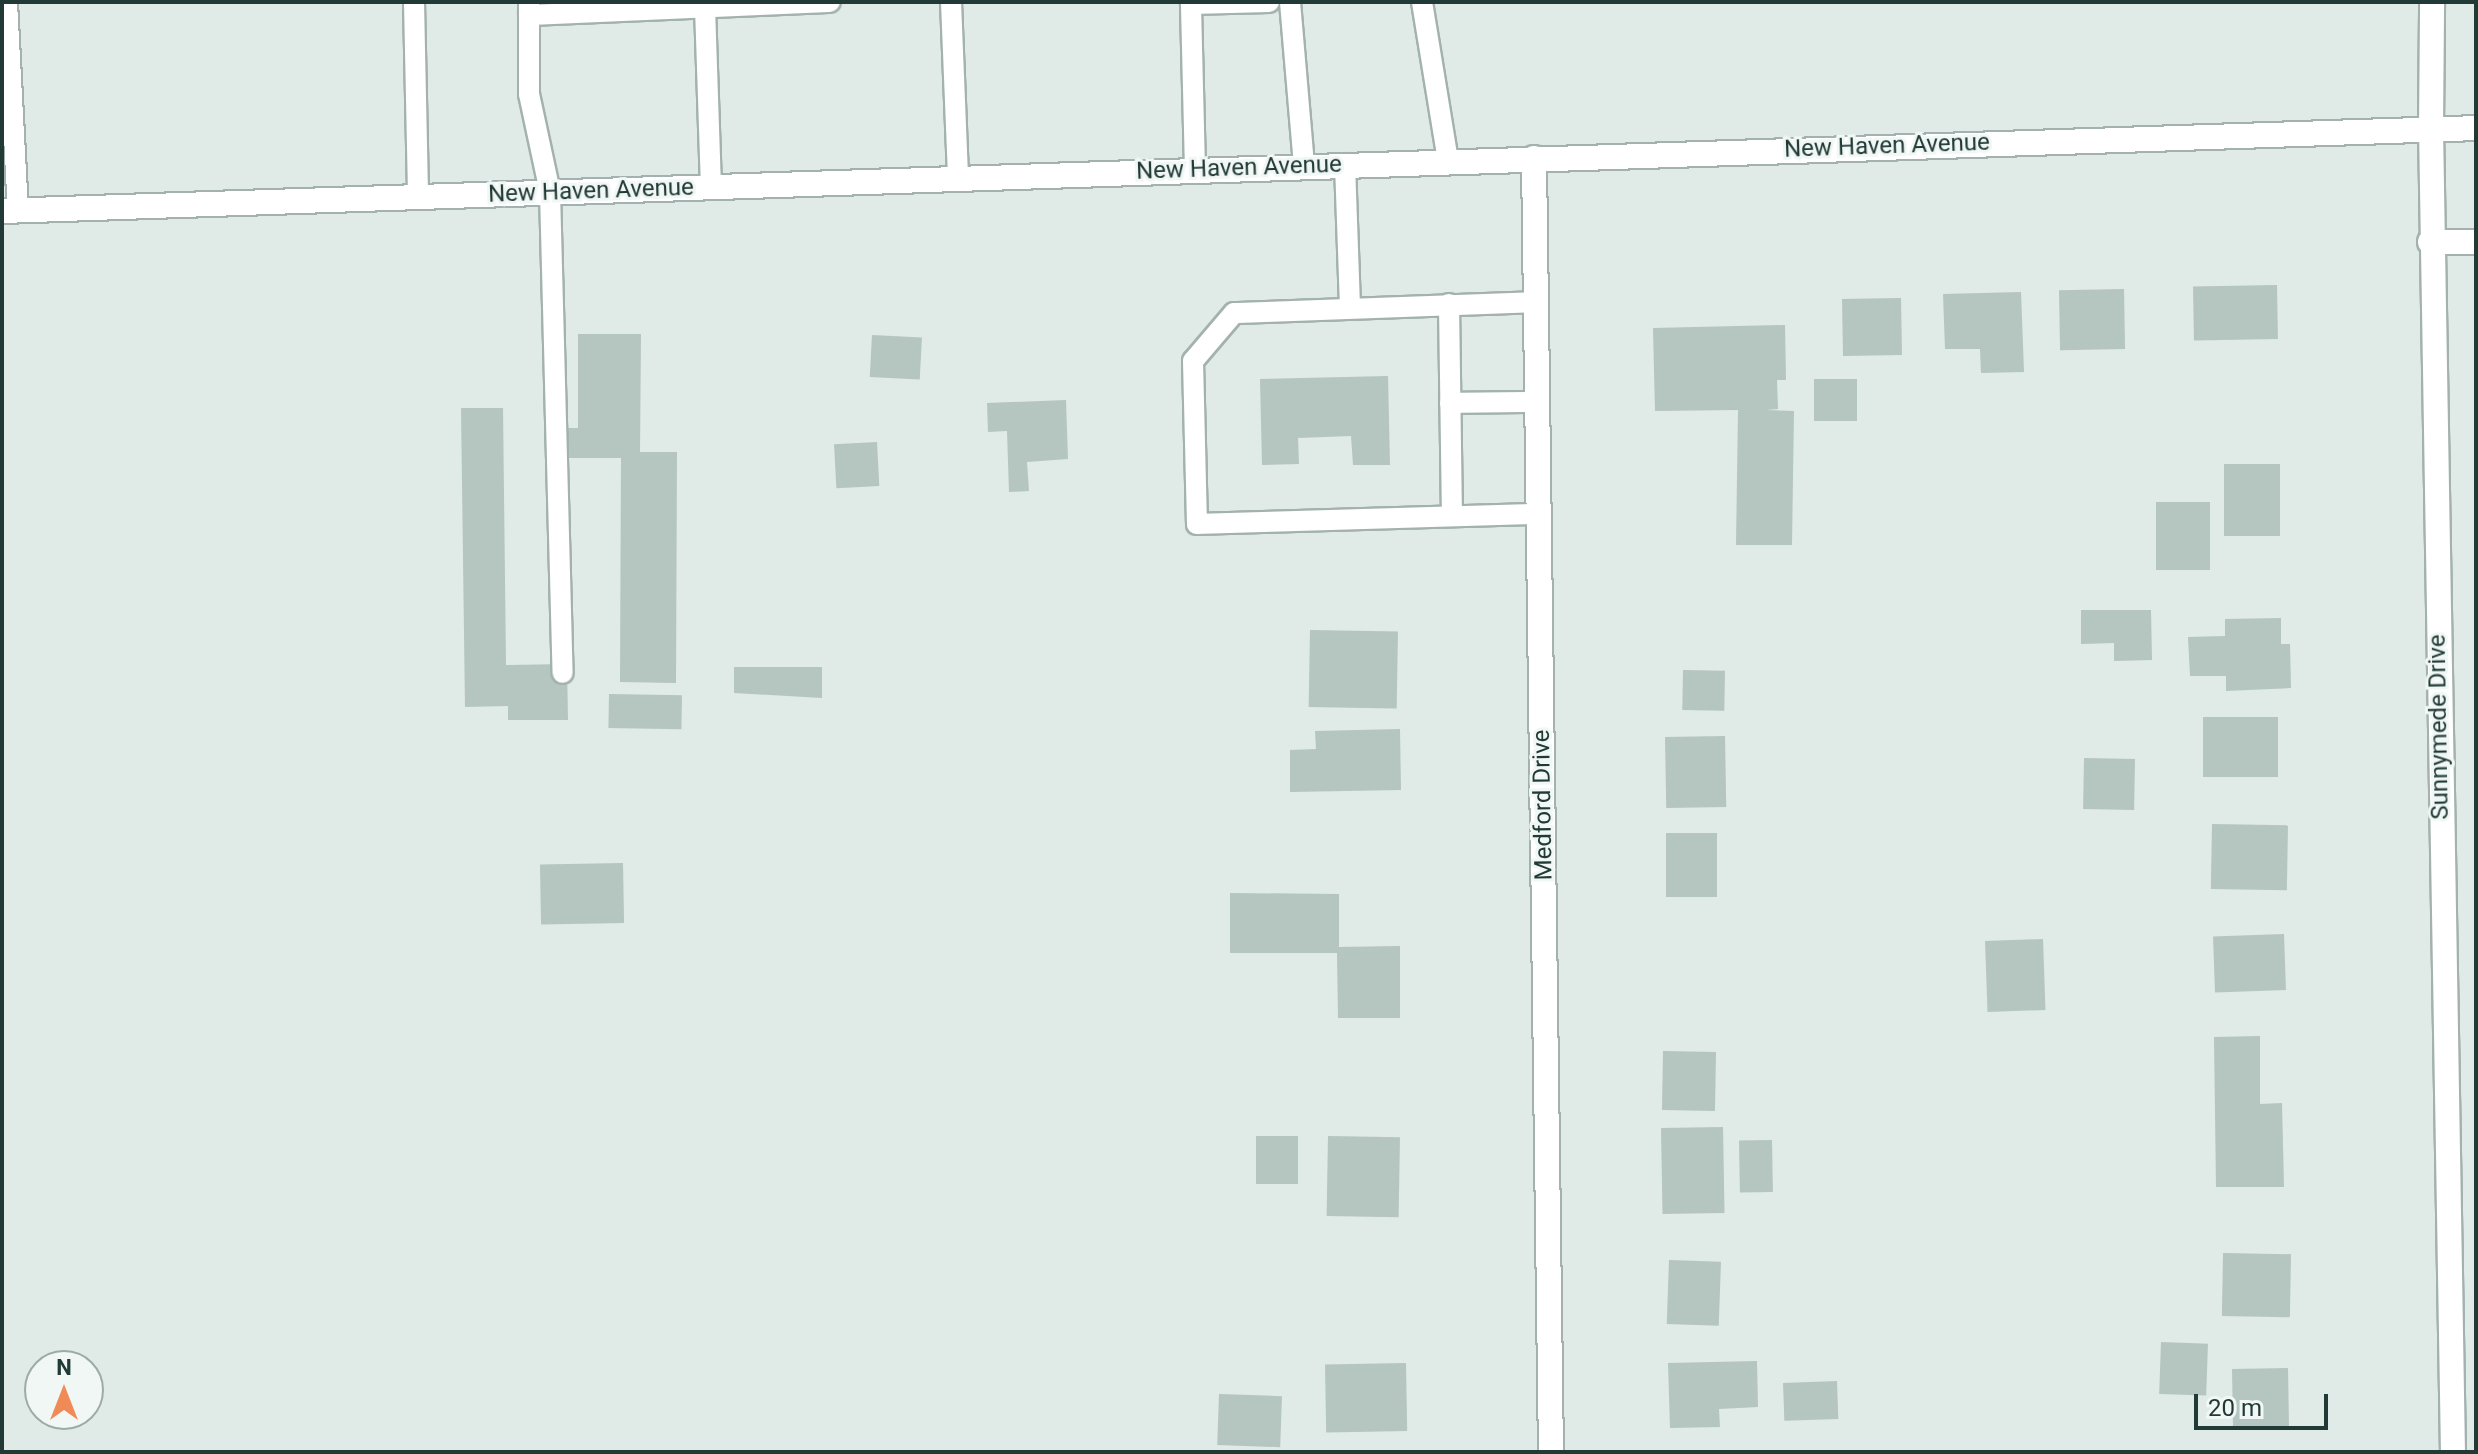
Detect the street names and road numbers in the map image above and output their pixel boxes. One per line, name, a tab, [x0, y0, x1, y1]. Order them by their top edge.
street label: New Haven Avenue	[1784, 128, 1990, 164]
street label: New Haven Avenue	[1136, 150, 1342, 186]
street label: New Haven Avenue	[488, 173, 694, 209]
street label: Sunnymede Drive	[2423, 634, 2455, 820]
street label: Medford Drive	[1527, 729, 1559, 881]

